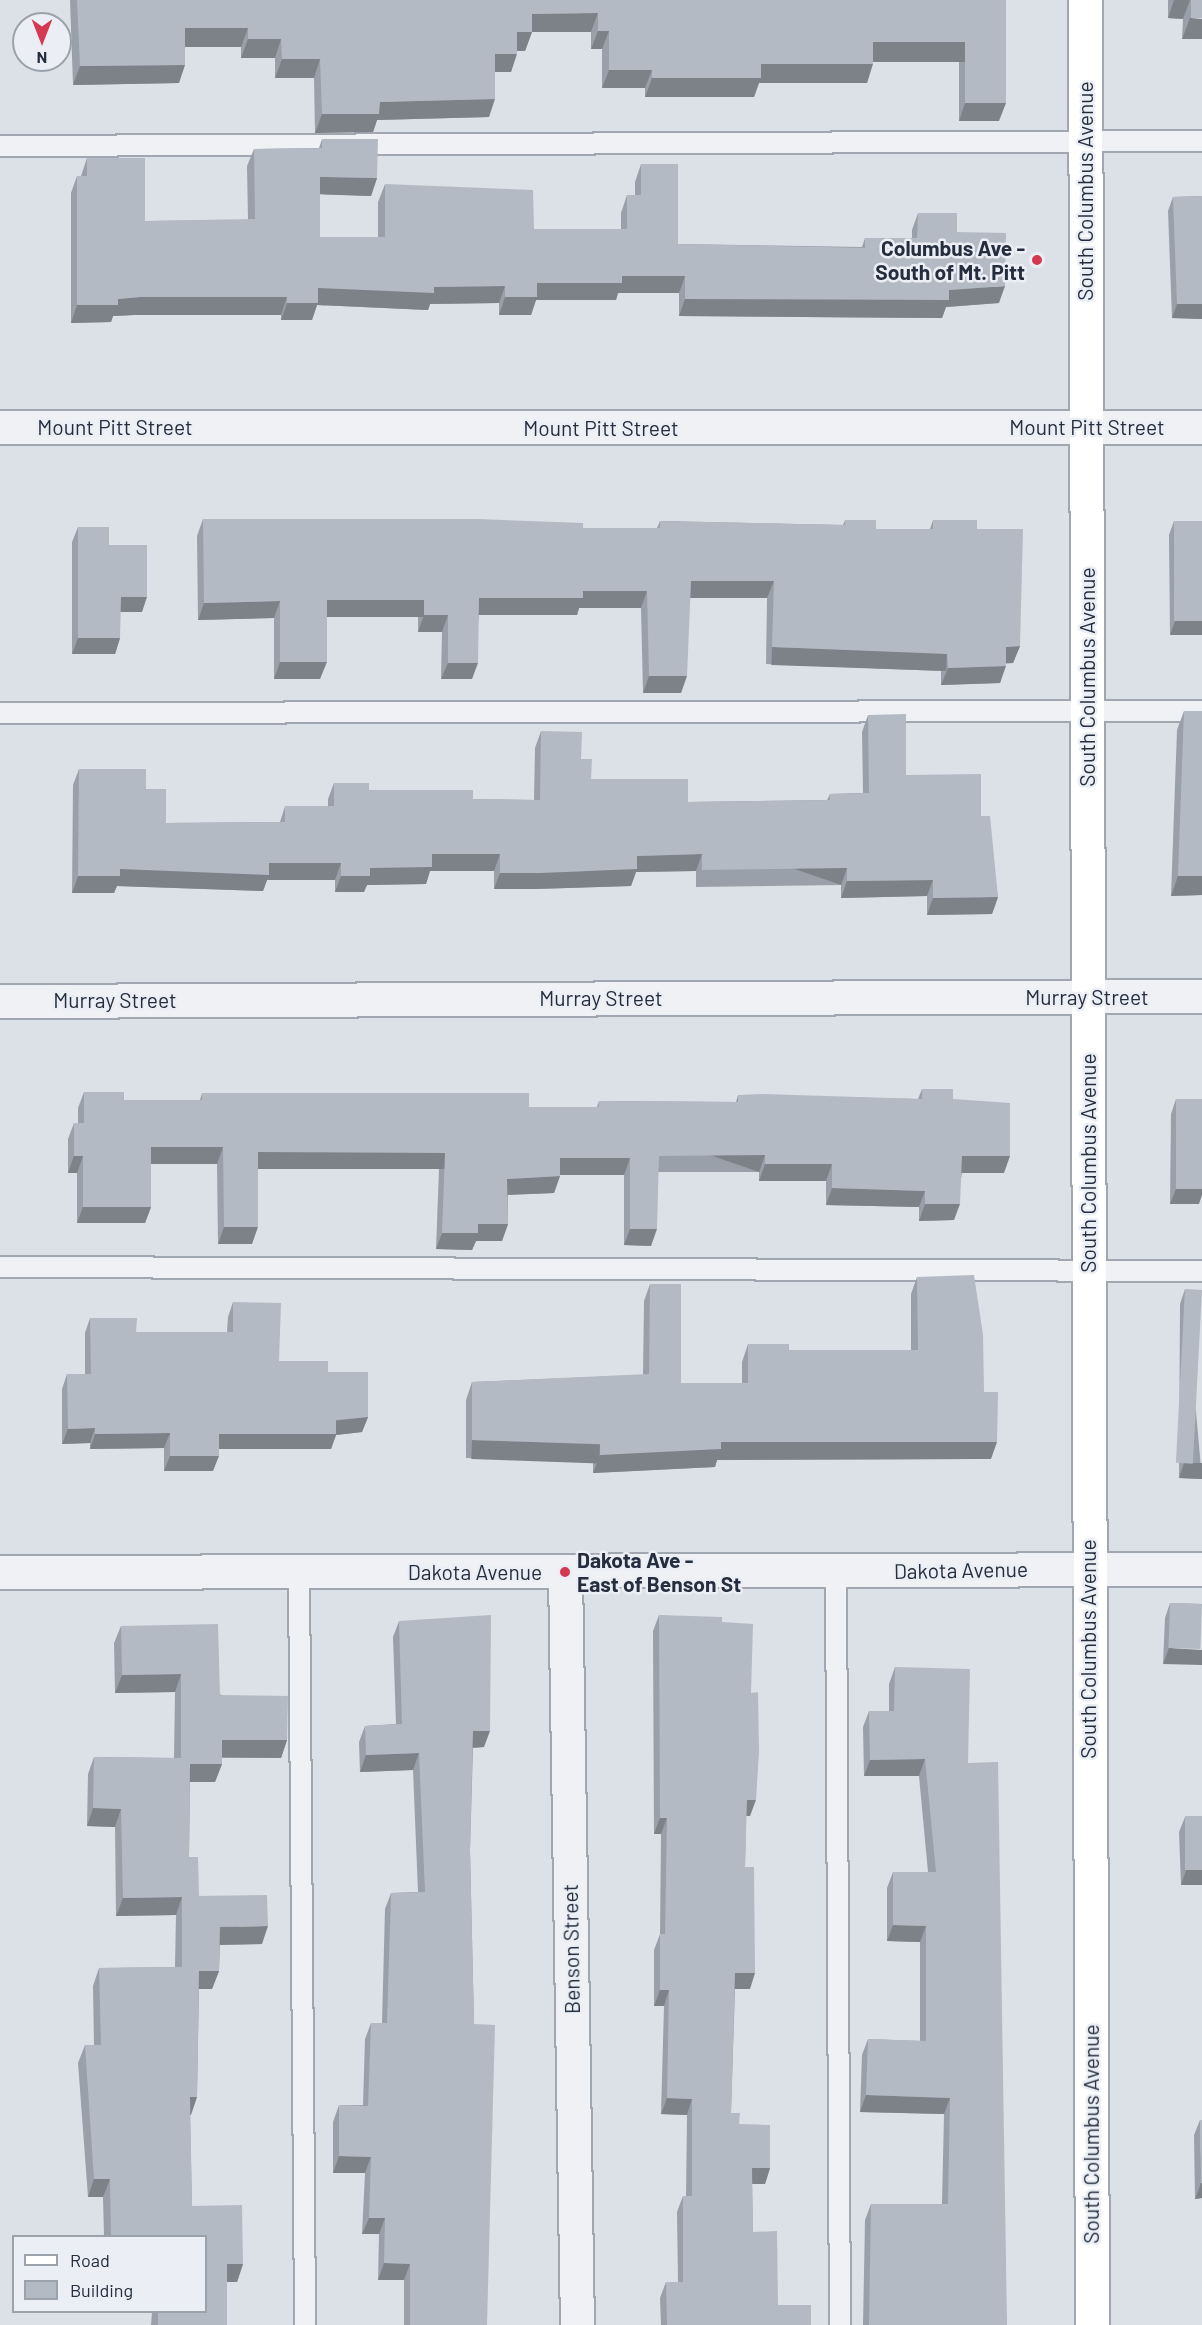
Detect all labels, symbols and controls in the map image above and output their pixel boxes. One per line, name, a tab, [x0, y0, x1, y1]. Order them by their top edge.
north arrow	[12, 12, 72, 72]
text: N	[37, 49, 47, 68]
street label: South Columbus Avenue	[1072, 81, 1098, 301]
place label: Columbus Ave - South of Mt. Pitt	[875, 235, 1025, 285]
marker: Columbus Ave - South of Mt. Pitt	[1030, 253, 1044, 267]
street label: Mount Pitt Street	[37, 414, 193, 440]
street label: Mount Pitt Street	[1009, 414, 1165, 440]
street label: Mount Pitt Street	[523, 415, 679, 441]
street label: South Columbus Avenue	[1074, 567, 1100, 787]
street label: Murray Street	[1025, 984, 1149, 1010]
street label: Murray Street	[539, 985, 663, 1011]
street label: Murray Street	[53, 987, 177, 1013]
street label: South Columbus Avenue	[1075, 1053, 1101, 1273]
street label: South Columbus Avenue	[1075, 1539, 1101, 1759]
place label: Dakota Ave - East of Benson St	[577, 1547, 741, 1597]
street label: Dakota Avenue	[894, 1556, 1028, 1584]
street label: Dakota Avenue	[408, 1559, 542, 1585]
marker: Dakota Ave - East of Benson St	[558, 1565, 572, 1579]
street label: Benson Street	[557, 1884, 585, 2014]
street label: South Columbus Avenue	[1078, 2024, 1104, 2244]
legend	[12, 2235, 207, 2313]
text: Road	[70, 2249, 110, 2271]
text: Building	[70, 2279, 133, 2301]

